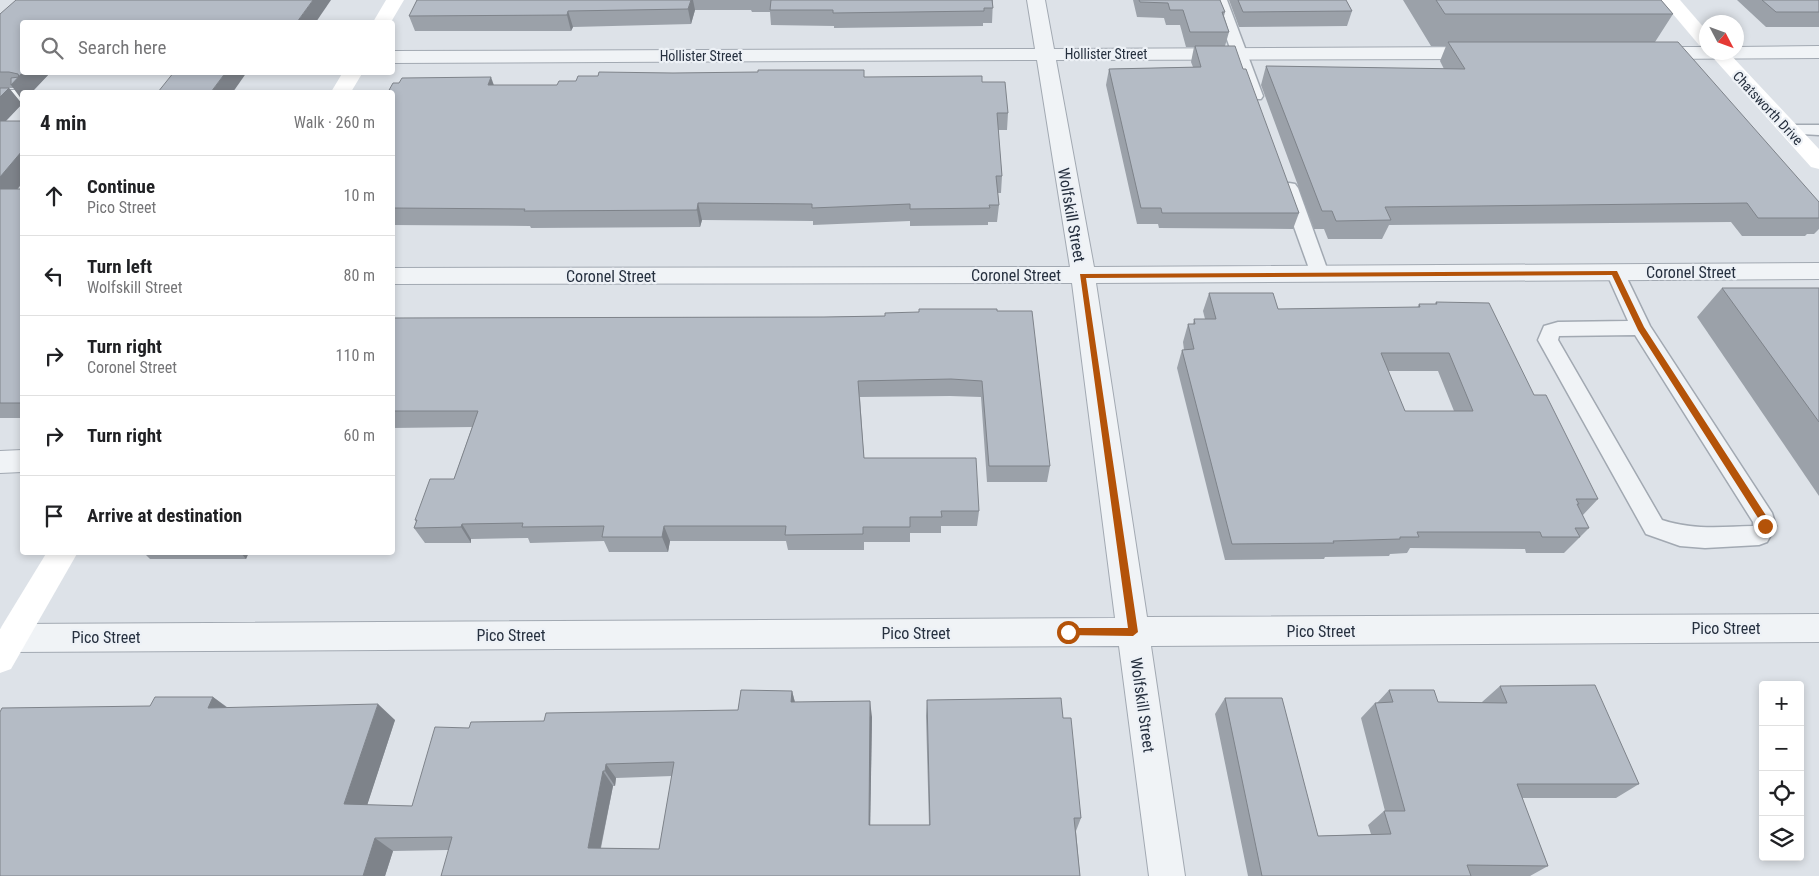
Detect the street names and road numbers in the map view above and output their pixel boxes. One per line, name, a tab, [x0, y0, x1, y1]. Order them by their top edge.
street label: Hollister Street	[1065, 46, 1147, 62]
street label: Hollister Street	[660, 48, 742, 64]
street label: Chatsworth Drive	[1730, 68, 1806, 148]
street label: Wolfskill Street	[1054, 166, 1089, 264]
street label: Coronel Street	[1646, 263, 1736, 282]
street label: Coronel Street	[971, 266, 1061, 285]
street label: Coronel Street	[566, 267, 656, 286]
street label: Pico Street	[1691, 619, 1761, 638]
street label: Pico Street	[1286, 622, 1356, 641]
street label: Pico Street	[881, 624, 951, 643]
street label: Pico Street	[476, 626, 546, 645]
street label: Pico Street	[71, 628, 141, 647]
street label: Wolfskill Street	[1126, 657, 1159, 754]

